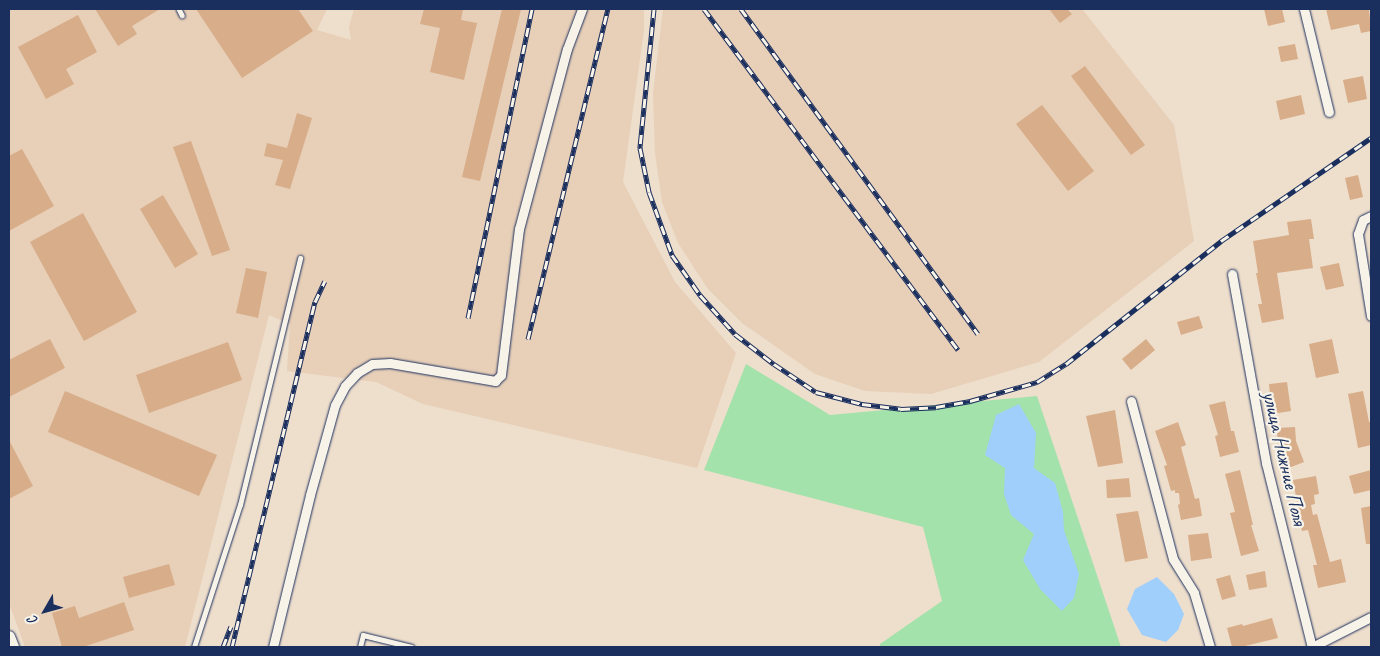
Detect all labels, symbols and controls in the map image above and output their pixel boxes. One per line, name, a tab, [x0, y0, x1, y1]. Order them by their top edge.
street label: улица Нижние Поля	[1257, 387, 1313, 529]
north arrow	[20, 586, 70, 636]
text: С	[24, 613, 42, 628]

